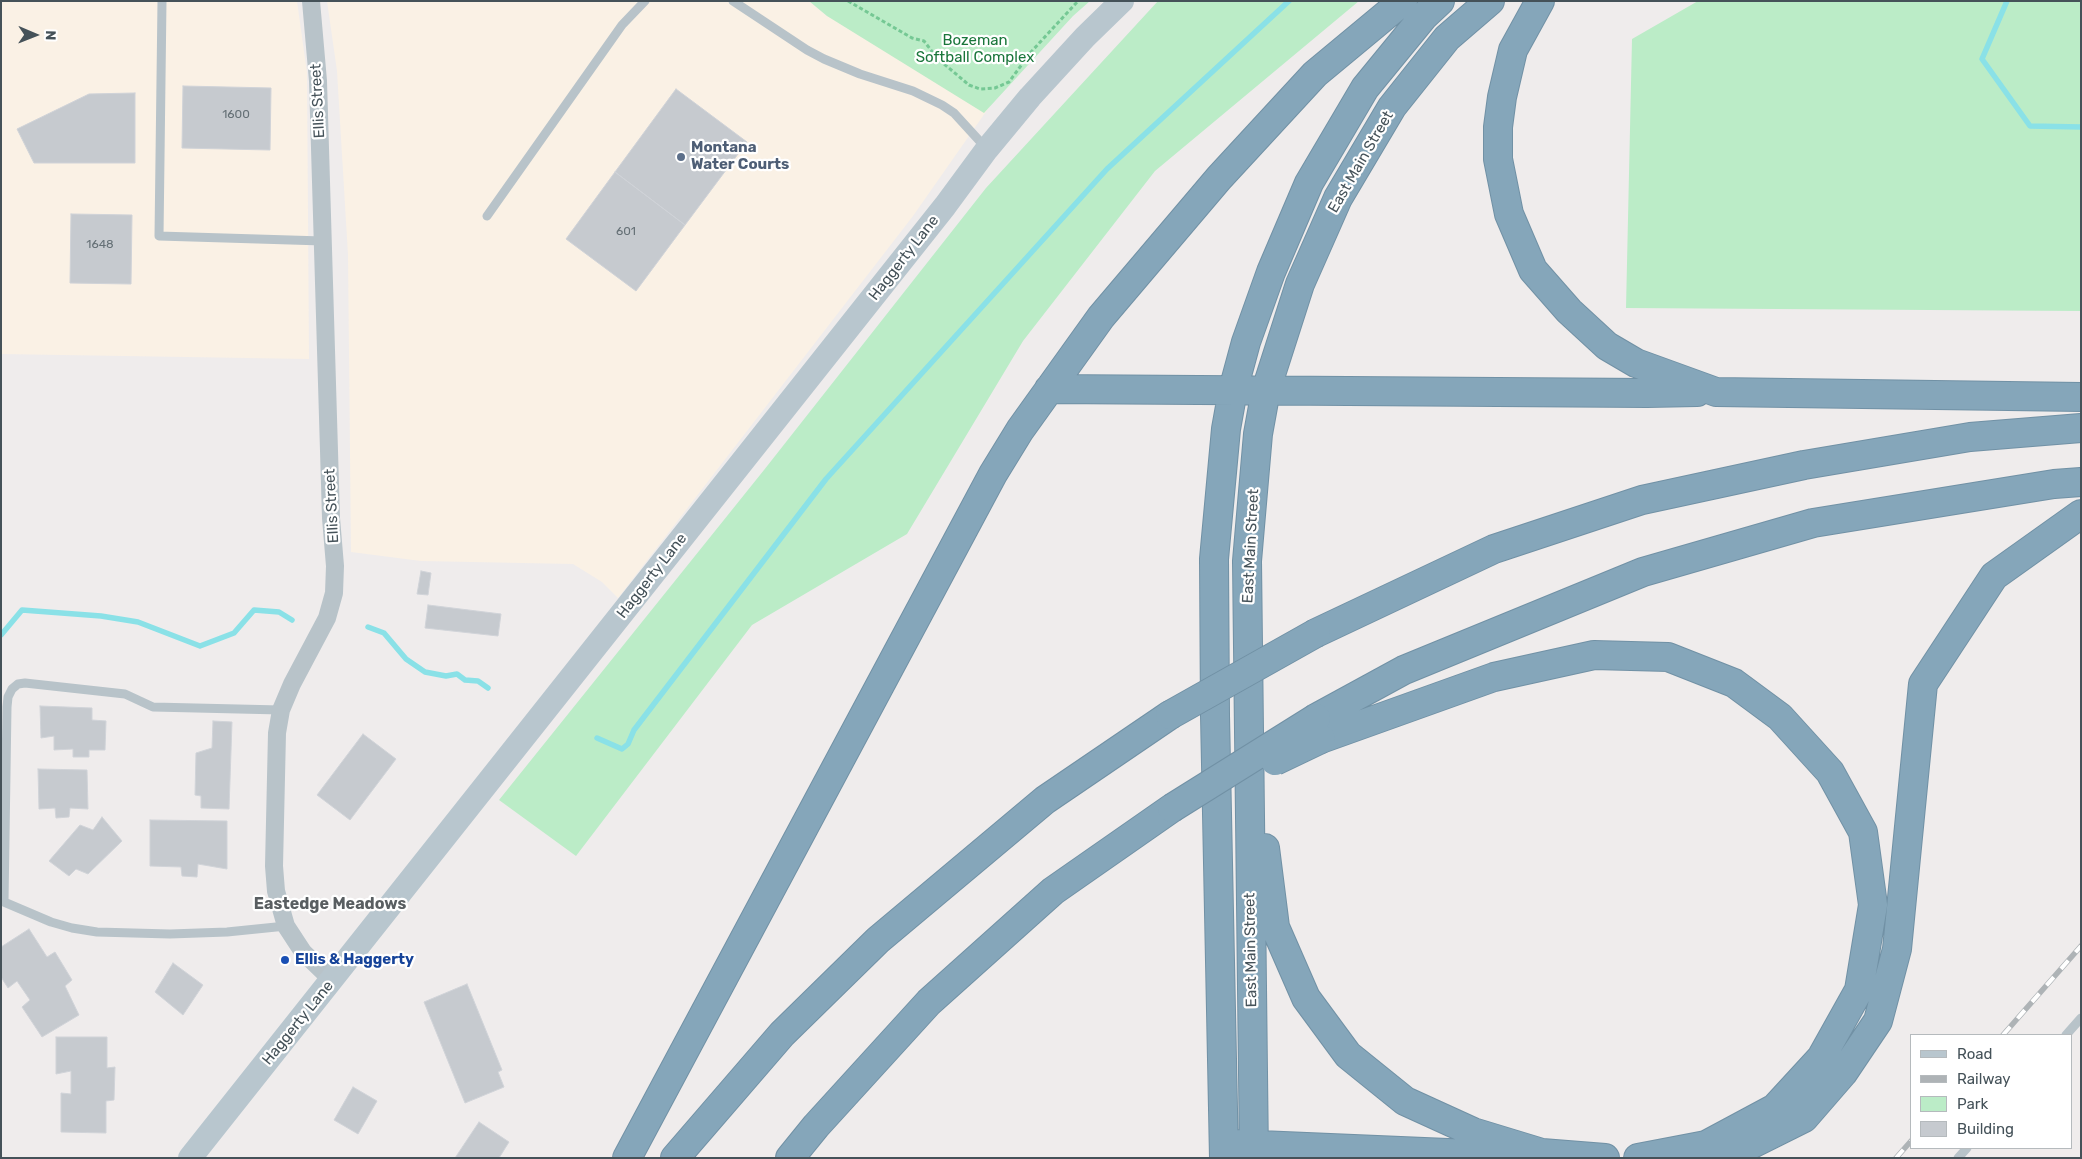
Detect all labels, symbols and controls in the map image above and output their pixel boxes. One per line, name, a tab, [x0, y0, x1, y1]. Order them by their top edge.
north arrow	[10, 10, 60, 60]
text: N	[42, 30, 59, 40]
park label: Bozeman Softball Complex	[916, 32, 1034, 67]
street label: Ellis Street	[307, 63, 329, 139]
house number: 1600	[222, 108, 250, 122]
street label: East Main Street	[1325, 108, 1397, 216]
place label: Montana Water Courts	[691, 139, 789, 174]
marker: Montana Water Courts	[675, 151, 687, 163]
street label: Haggerty Lane	[865, 212, 943, 304]
house number: 601	[616, 225, 636, 239]
house number: 1648	[86, 238, 114, 252]
street label: Ellis Street	[321, 468, 343, 544]
street label: East Main Street	[1239, 488, 1263, 604]
street label: Haggerty Lane	[613, 530, 691, 622]
street label: East Main Street	[1241, 893, 1261, 1007]
district label: Eastedge Meadows	[254, 894, 406, 914]
place label: Ellis & Haggerty	[295, 951, 414, 969]
marker: Ellis & Haggerty	[279, 954, 291, 966]
street label: Haggerty Lane	[259, 977, 337, 1069]
legend	[1910, 1034, 2072, 1149]
text: Road	[1957, 1045, 1993, 1063]
text: Railway	[1957, 1070, 2011, 1088]
text: Park	[1957, 1095, 1988, 1113]
text: Building	[1957, 1120, 2014, 1138]

